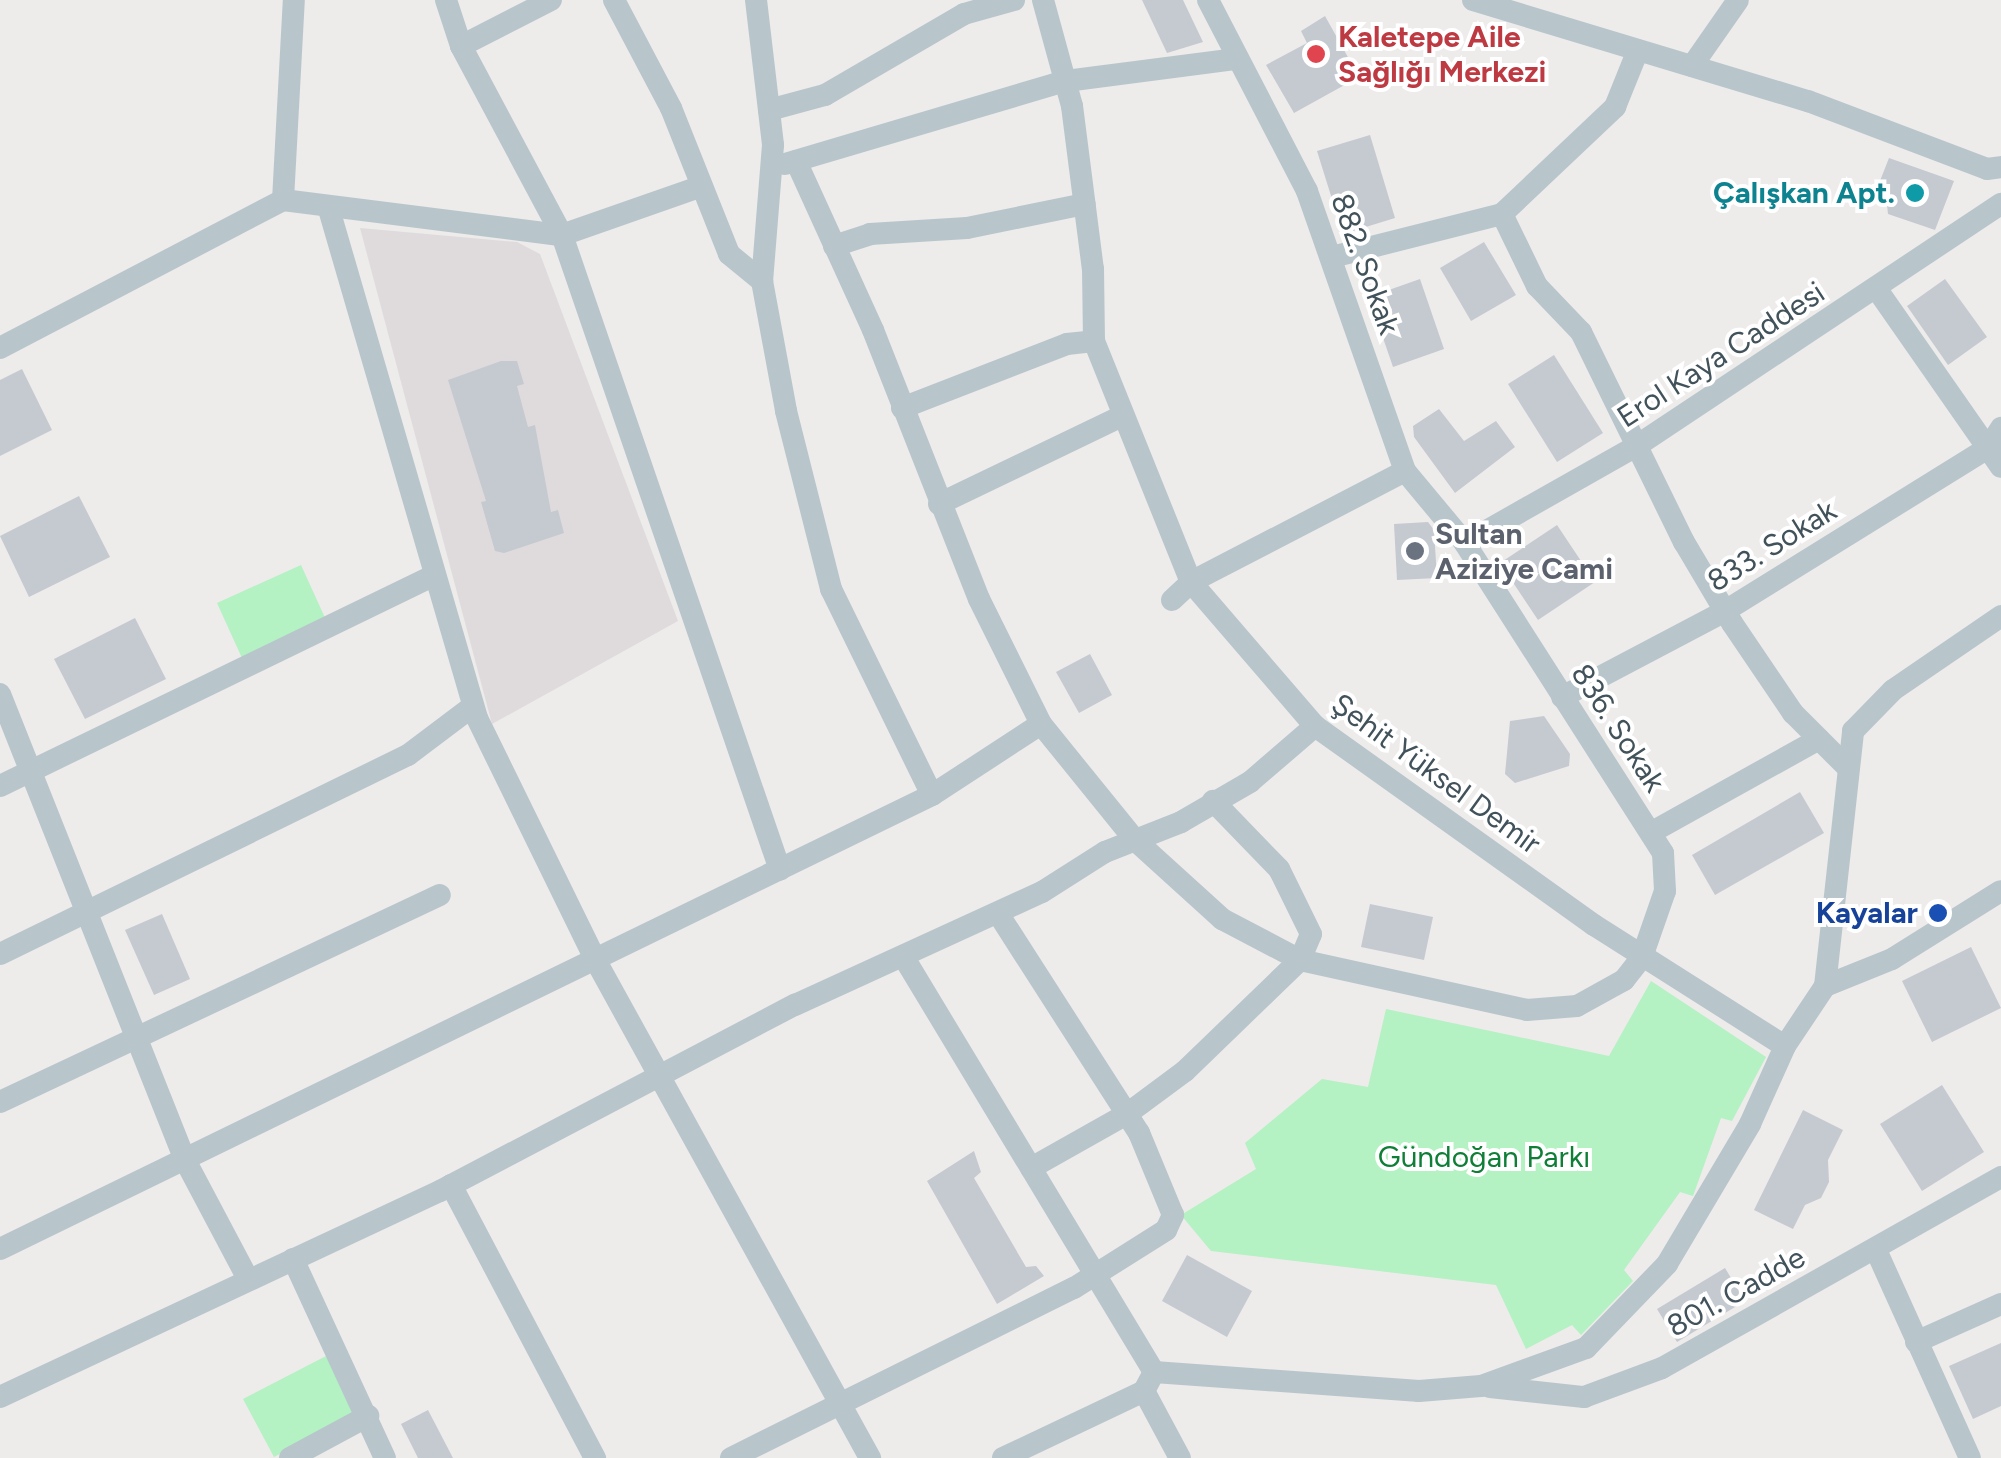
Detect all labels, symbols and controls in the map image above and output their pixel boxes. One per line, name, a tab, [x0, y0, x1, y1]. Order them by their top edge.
place label: Kaletepe Aile Sağlığı Merkezi	[1338, 19, 1546, 90]
marker: Kaletepe Aile Sağlığı Merkezi	[1303, 41, 1329, 67]
place label: Çalışkan Apt.	[1713, 175, 1895, 211]
marker: Çalışkan Apt.	[1904, 182, 1926, 204]
street label: 882. Sokak	[1323, 189, 1407, 339]
street label: Erol Kaya Caddesi	[1611, 275, 1831, 435]
street label: 833. Sokak	[1701, 492, 1843, 600]
place label: Sultan Aziziye Cami	[1435, 516, 1613, 586]
marker: Sultan Aziziye Cami	[1404, 540, 1426, 562]
street label: 836. Sokak	[1563, 657, 1673, 799]
street label: Şehit Yüksel Demir	[1324, 686, 1548, 862]
place label: Kayalar	[1816, 895, 1918, 931]
marker: Kayalar	[1927, 902, 1949, 924]
park label: Gündoğan Parkı	[1378, 1139, 1590, 1175]
street label: 801. Cadde	[1661, 1239, 1811, 1345]

